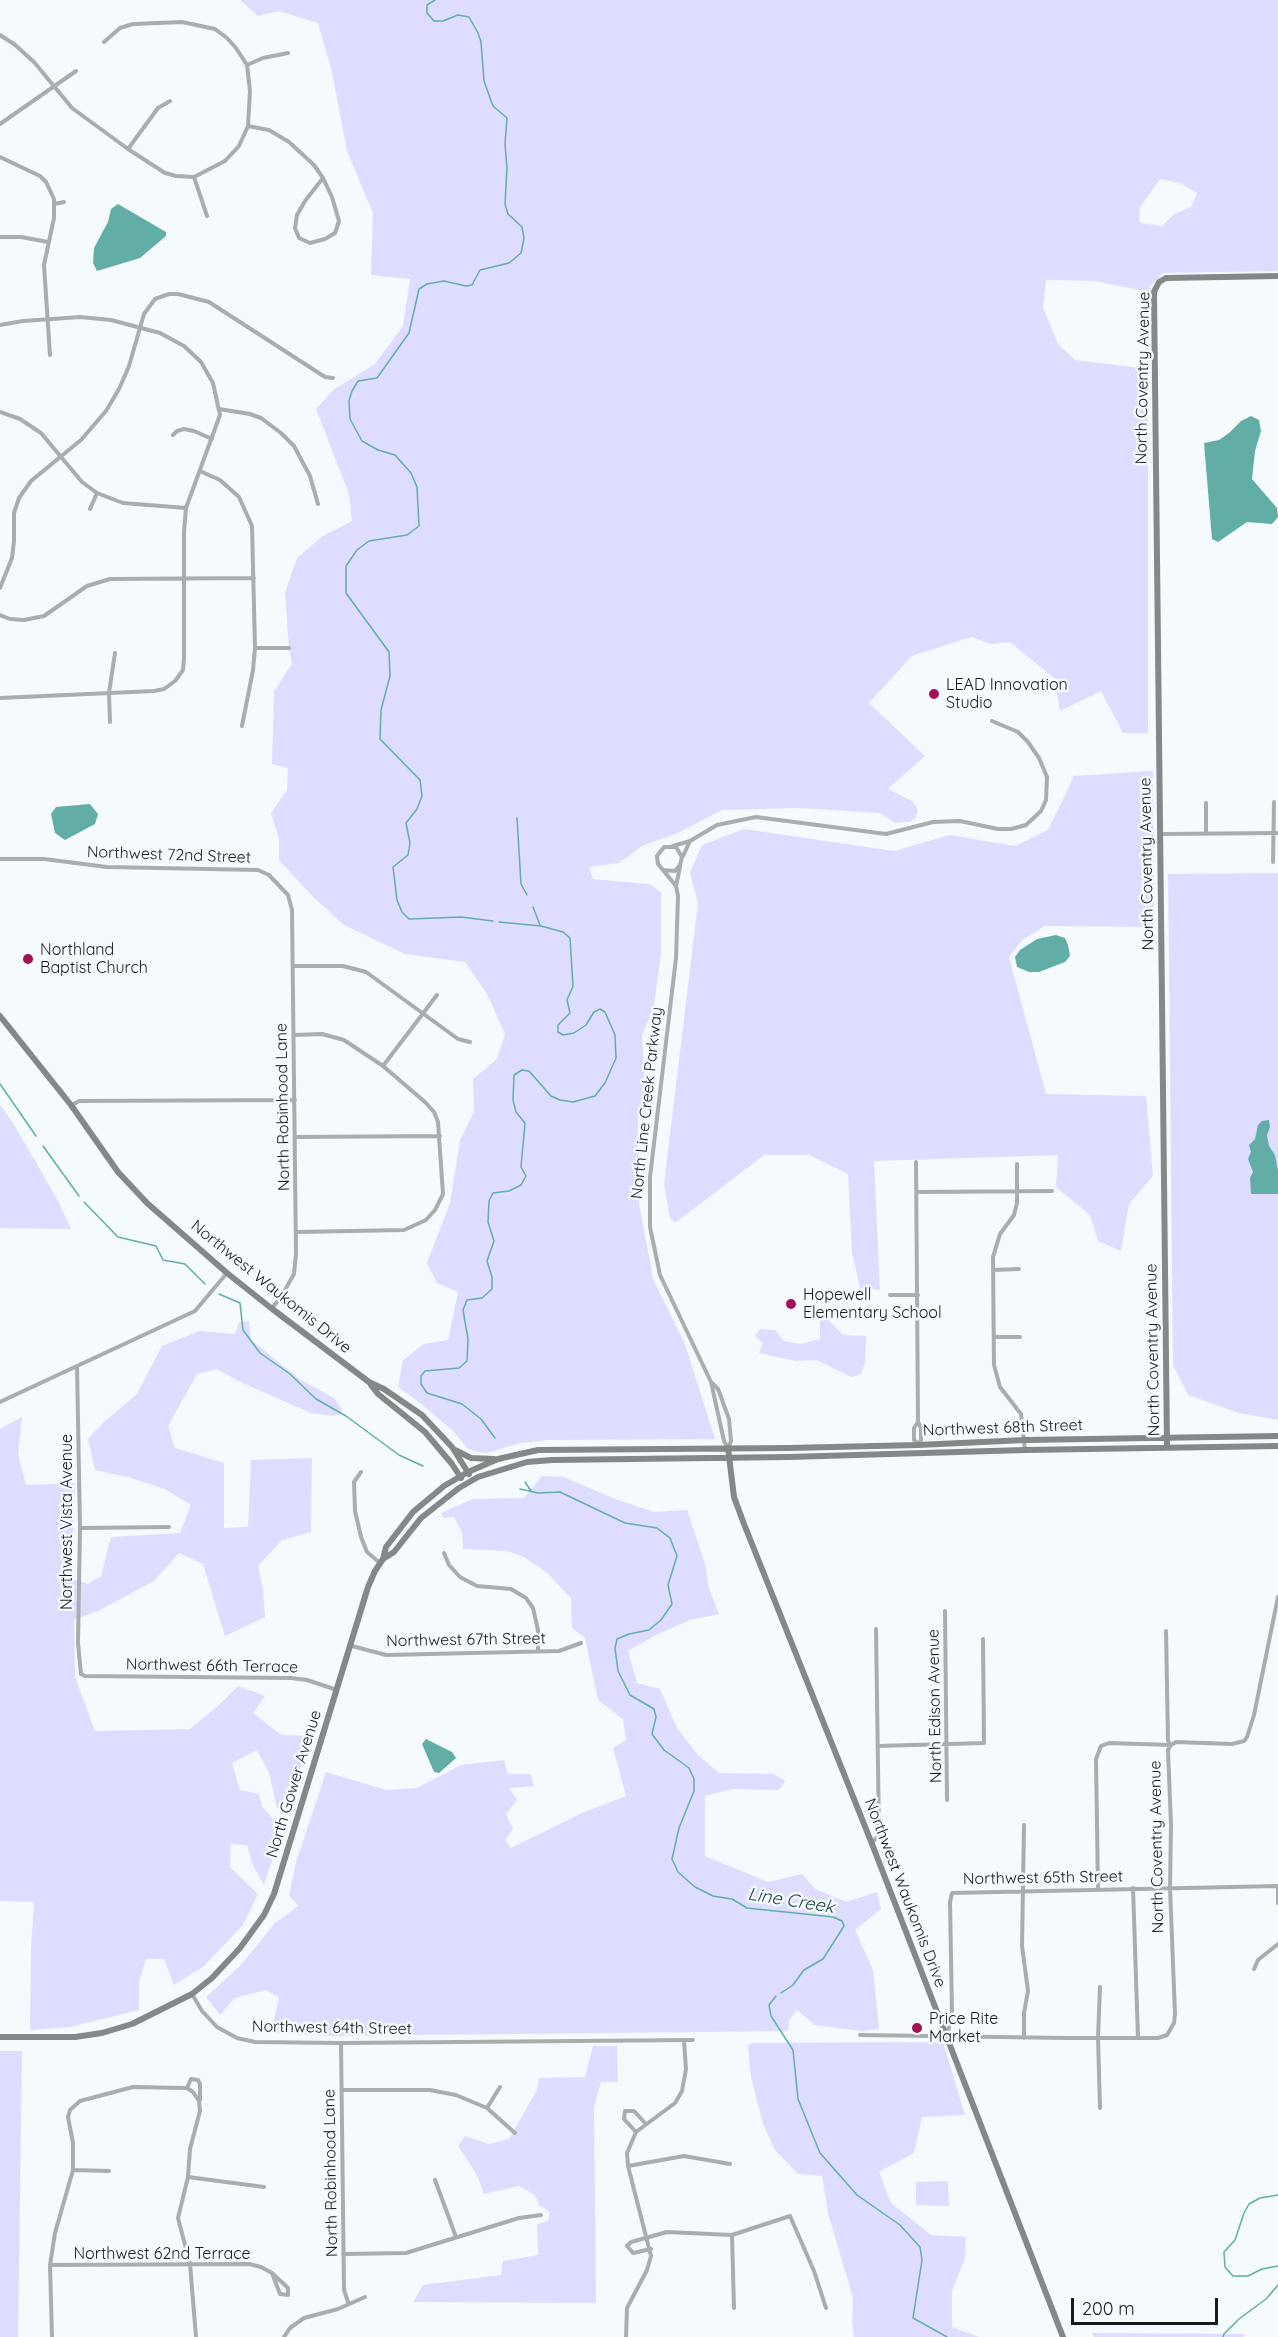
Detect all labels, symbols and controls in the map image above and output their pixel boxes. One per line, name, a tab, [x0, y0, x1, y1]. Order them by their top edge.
street label: North Coventry Avenue	[1132, 291, 1154, 465]
place label: LEAD Innovation Studio	[946, 675, 1068, 713]
marker: LEAD Innovation Studio	[927, 687, 941, 701]
street label: North Coventry Avenue	[1136, 777, 1158, 951]
street label: Northwest 72nd Street	[86, 843, 252, 867]
place label: Northland Baptist Church	[40, 940, 148, 978]
marker: Northland Baptist Church	[21, 952, 35, 966]
street label: North Line Creek Parkway	[627, 1006, 667, 1200]
street label: North Robinhood Lane	[272, 1023, 294, 1191]
street label: Northwest Waukomis Drive	[187, 1216, 355, 1358]
street label: North Coventry Avenue	[1142, 1263, 1164, 1437]
place label: Hopewell Elementary School	[803, 1285, 942, 1323]
marker: Hopewell Elementary School	[784, 1297, 798, 1311]
street label: Northwest 68th Street	[923, 1416, 1083, 1440]
street label: Northwest Vista Avenue	[57, 1434, 77, 1610]
street label: Northwest 67th Street	[386, 1629, 546, 1651]
street label: North Edison Avenue	[924, 1629, 946, 1783]
street label: Northwest 66th Terrace	[126, 1655, 298, 1677]
street label: North Gower Avenue	[262, 1708, 326, 1860]
street label: North Coventry Avenue	[1146, 1760, 1168, 1934]
street label: Northwest Waukomis Drive	[860, 1796, 950, 1990]
street label: Northwest 65th Street	[963, 1867, 1123, 1889]
water label: Line Creek	[746, 1884, 836, 1918]
place label: Price Rite Market	[929, 2009, 998, 2047]
street label: Northwest 64th Street	[252, 2017, 412, 2039]
marker: Price Rite Market	[910, 2021, 924, 2035]
street label: North Robinhood Lane	[320, 2089, 342, 2257]
street label: Northwest 62nd Terrace	[73, 2244, 251, 2264]
scale bar	[1074, 2286, 1221, 2324]
text: 200 m	[1082, 2297, 1135, 2320]

